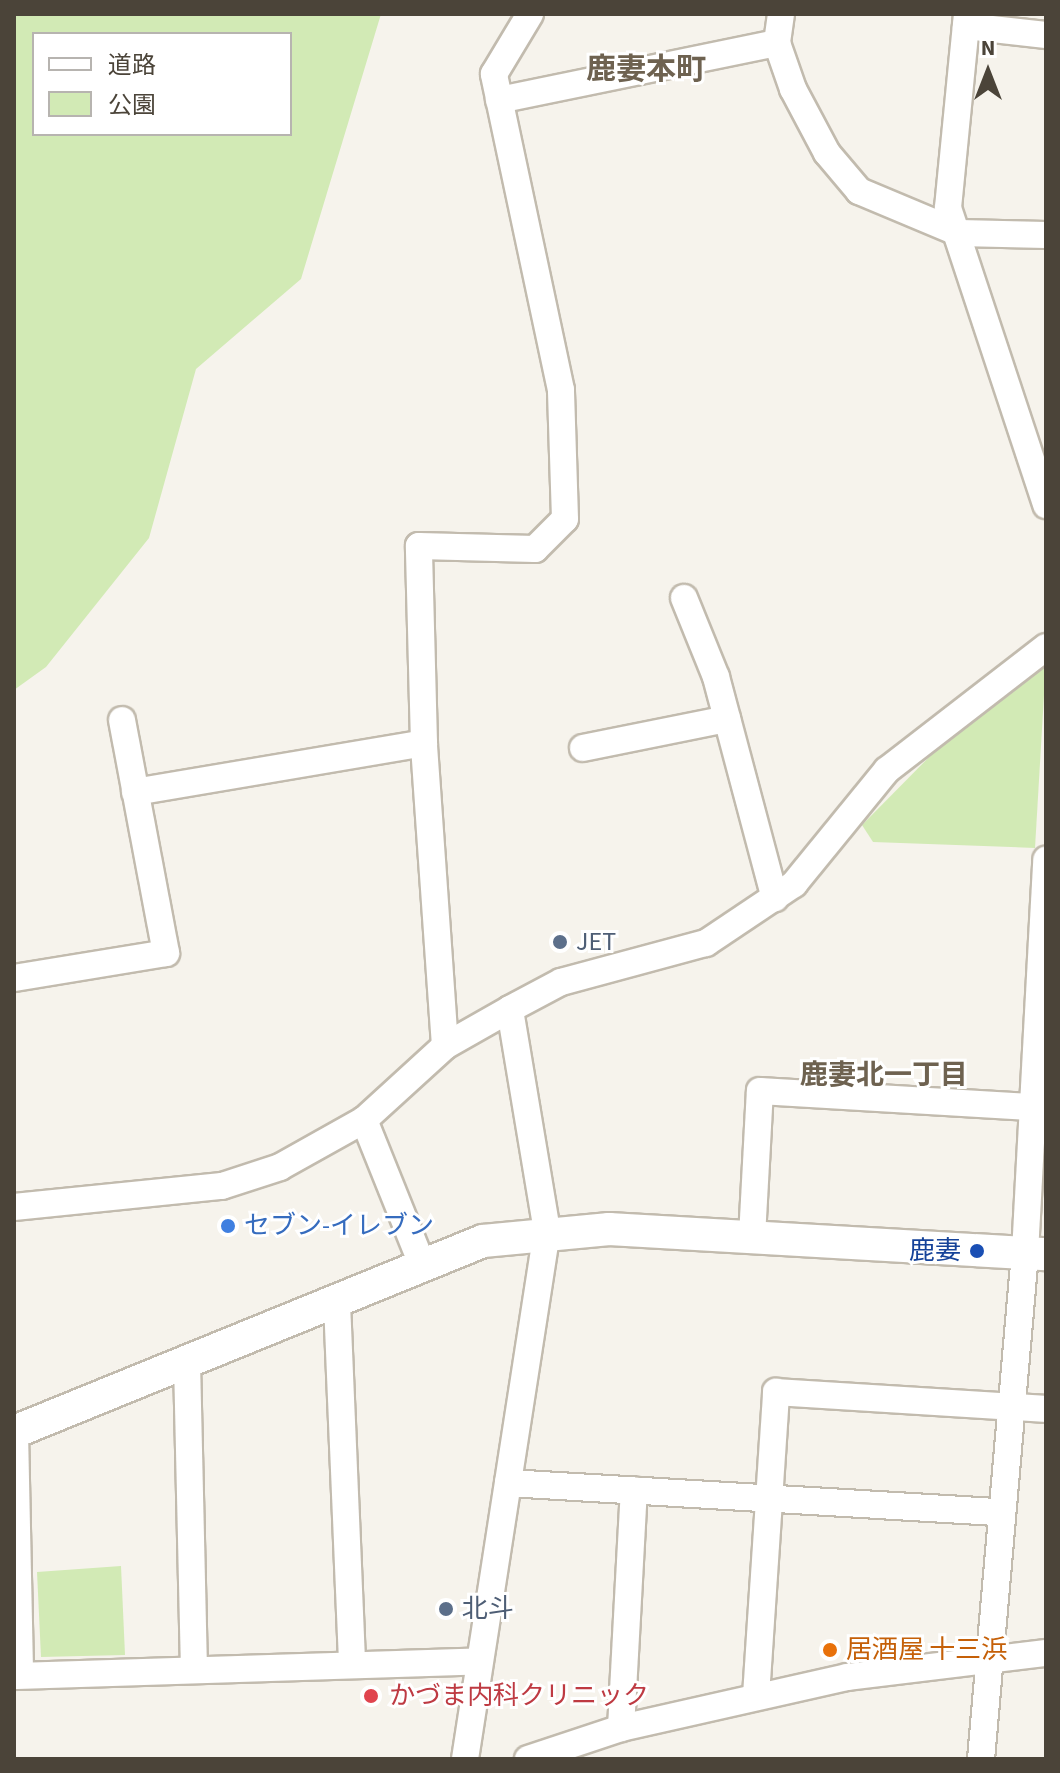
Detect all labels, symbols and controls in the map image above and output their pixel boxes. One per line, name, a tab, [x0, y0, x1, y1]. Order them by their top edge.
legend	[32, 32, 292, 136]
north arrow	[948, 32, 1028, 112]
text: N	[981, 32, 995, 64]
text: 道路	[108, 48, 156, 83]
district label: 鹿妻本町	[586, 52, 706, 88]
text: 公園	[108, 88, 156, 123]
place label: JET	[576, 926, 616, 958]
marker: JET	[551, 933, 569, 951]
district label: 鹿妻北一丁目	[800, 1058, 968, 1092]
place label: セブン-イレブン	[244, 1210, 434, 1242]
marker: セブン-イレブン	[219, 1217, 237, 1235]
place label: 鹿妻	[909, 1235, 961, 1267]
marker: 鹿妻	[968, 1242, 986, 1260]
place label: 北斗	[462, 1593, 514, 1625]
marker: 北斗	[437, 1600, 455, 1618]
place label: 居酒屋 十三浜	[846, 1634, 1007, 1666]
marker: 居酒屋 十三浜	[821, 1641, 839, 1659]
place label: かづま内科クリニック	[389, 1680, 649, 1712]
marker: かづま内科クリニック	[360, 1685, 382, 1707]

